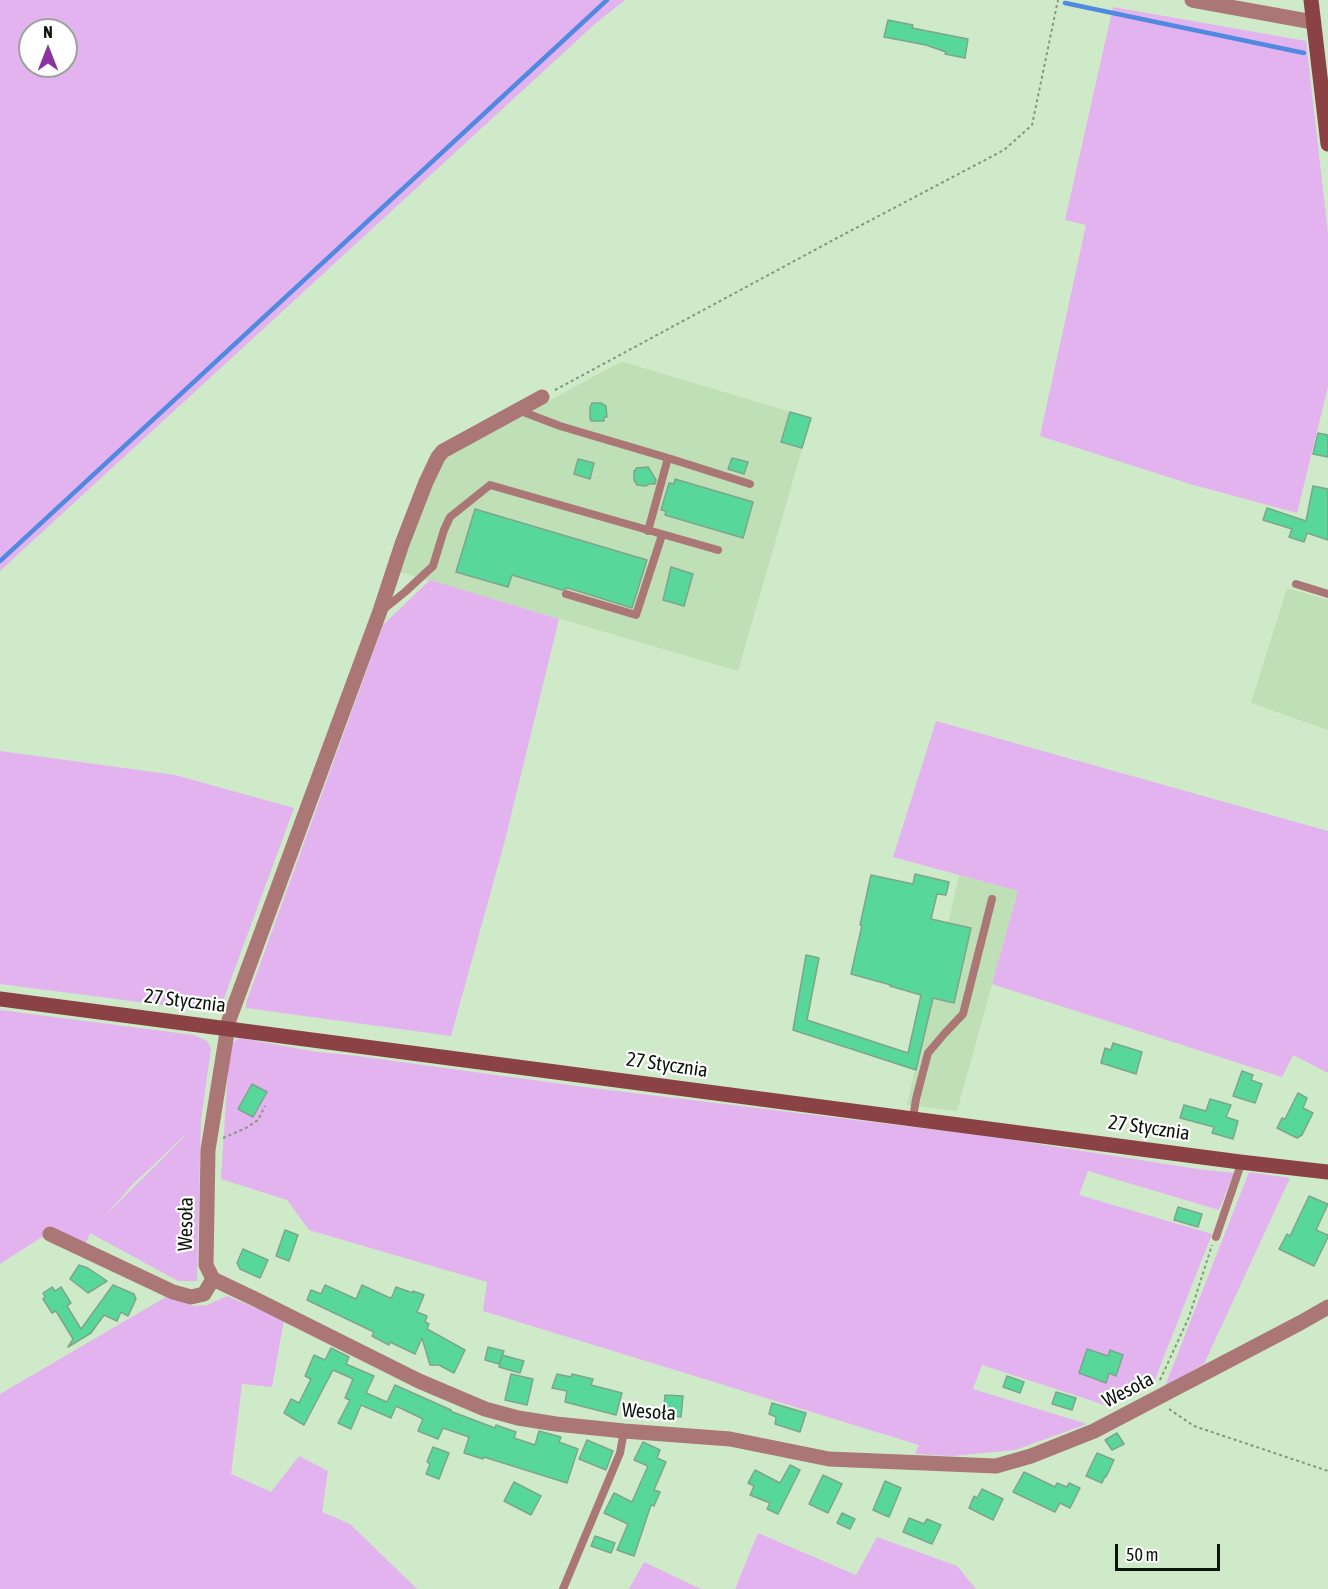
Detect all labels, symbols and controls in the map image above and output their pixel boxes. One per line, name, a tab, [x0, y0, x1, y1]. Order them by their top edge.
north arrow	[18, 18, 78, 78]
text: N	[43, 23, 53, 41]
street label: 27 Stycznia	[143, 984, 227, 1018]
street label: 27 Stycznia	[625, 1047, 709, 1083]
street label: 27 Stycznia	[1107, 1110, 1191, 1146]
street label: Wesoła	[174, 1197, 198, 1251]
street label: Wesoła	[1098, 1367, 1158, 1413]
street label: Wesoła	[621, 1398, 677, 1426]
scale bar	[1118, 1532, 1223, 1570]
text: 50 m	[1126, 1544, 1158, 1565]

